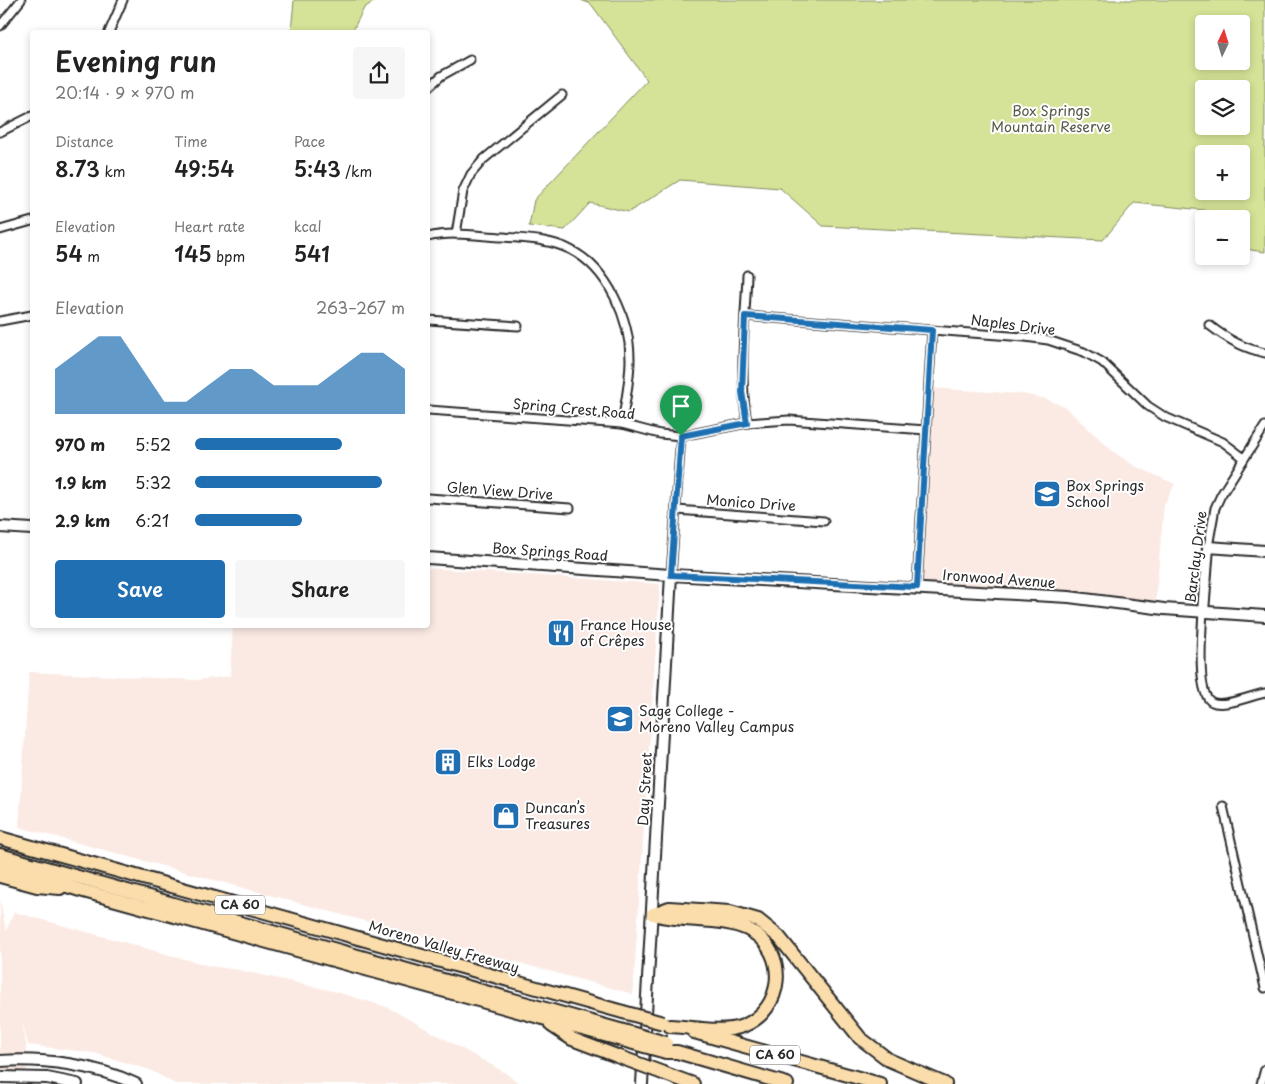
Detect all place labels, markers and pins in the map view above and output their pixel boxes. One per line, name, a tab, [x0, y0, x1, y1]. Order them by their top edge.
pin	[660, 385, 702, 436]
place label: Box Springs School	[1066, 475, 1144, 512]
school or university icon: Box Springs School	[1032, 479, 1062, 509]
place label: France House of Crêpes	[580, 614, 672, 651]
restaurant icon: France House of Crêpes	[546, 618, 576, 648]
place label: Sage College - Moreno Valley Campus	[639, 700, 794, 737]
school or university icon: Sage College - Moreno Valley Campus	[605, 704, 635, 734]
building icon: Elks Lodge	[433, 747, 463, 777]
place label: Elks Lodge	[467, 751, 536, 772]
place label: Duncan’s Treasures	[525, 797, 590, 834]
shop icon: Duncan’s Treasures	[491, 801, 521, 831]

